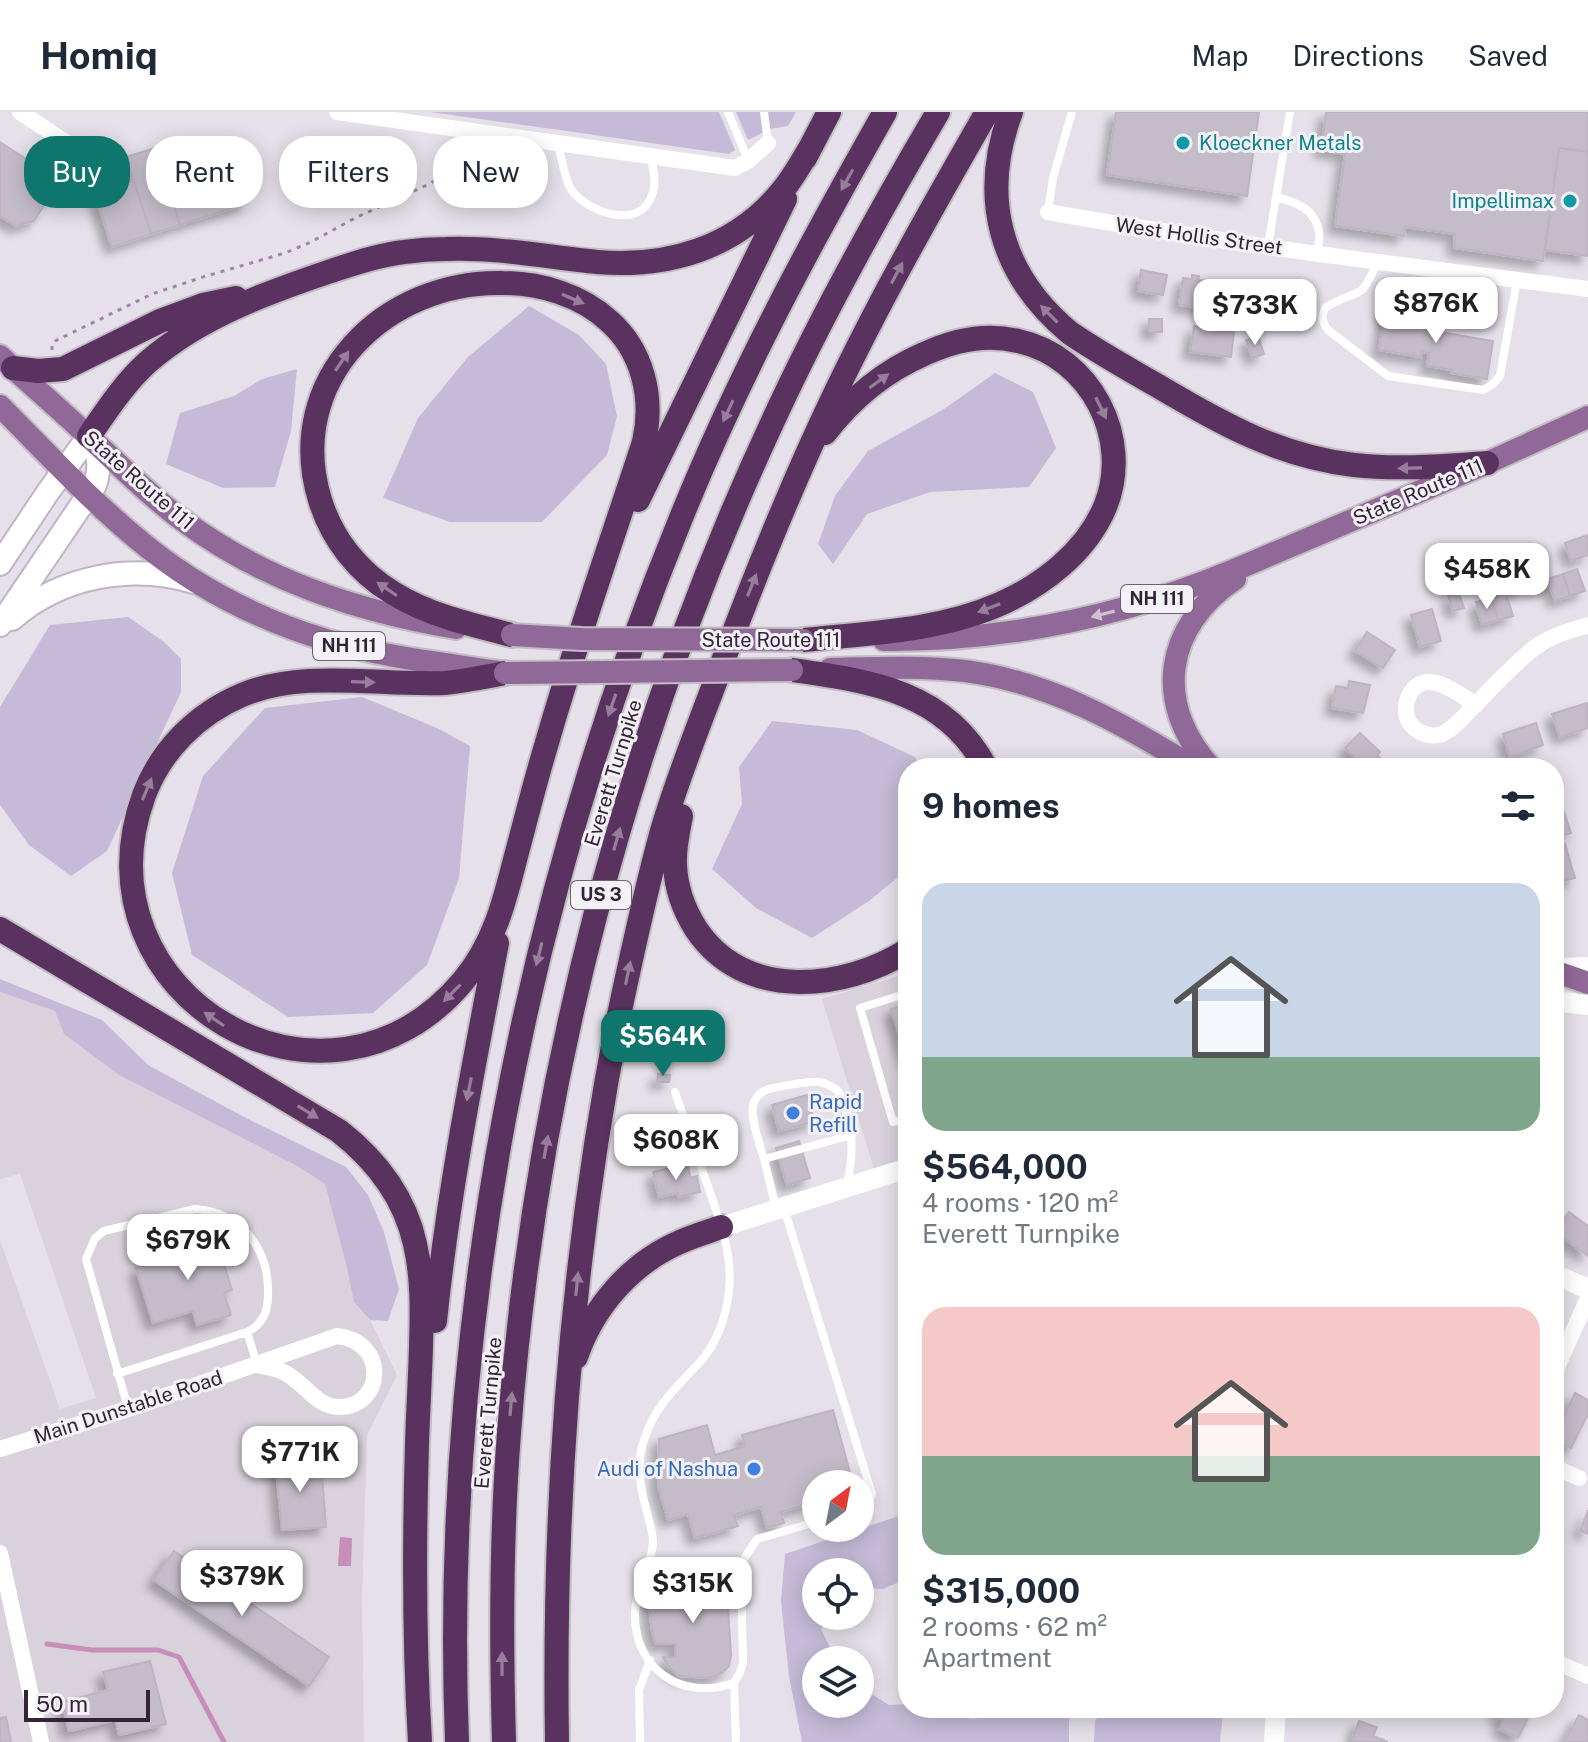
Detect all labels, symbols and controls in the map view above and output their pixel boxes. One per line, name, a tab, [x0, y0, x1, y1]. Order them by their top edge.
text: Homiq	[40, 33, 158, 78]
text: Map	[1192, 39, 1248, 72]
text: Directions	[1292, 39, 1424, 72]
text: Saved	[1468, 39, 1548, 72]
place label: Kloeckner Metals	[1199, 131, 1361, 155]
marker: Kloeckner Metals	[1174, 134, 1192, 152]
chip: Buy	[24, 136, 130, 208]
chip: Rent	[146, 136, 263, 208]
chip: Filters	[279, 136, 417, 208]
chip: New	[433, 136, 548, 208]
one-way arrow	[840, 169, 854, 191]
place label: Impellimax	[1452, 189, 1554, 213]
marker: Impellimax	[1561, 192, 1579, 210]
street label: West Hollis Street	[1114, 212, 1284, 260]
one-way arrow	[890, 262, 903, 285]
pin: $876K	[1380, 277, 1492, 345]
pin: $733K	[1199, 279, 1311, 347]
text: $876K	[1393, 287, 1479, 318]
text: $733K	[1212, 289, 1298, 320]
one-way arrow	[562, 292, 585, 305]
one-way arrow	[1040, 305, 1059, 324]
one-way arrow	[334, 350, 349, 371]
one-way arrow	[869, 373, 889, 389]
one-way arrow	[1094, 397, 1108, 420]
one-way arrow	[721, 399, 735, 423]
street label: State Route 111	[79, 425, 199, 535]
street label: State Route 111	[1349, 454, 1487, 530]
one-way arrow	[1397, 461, 1422, 474]
pin: $458K	[1431, 543, 1543, 611]
text: $458K	[1443, 553, 1531, 584]
one-way arrow	[746, 573, 759, 597]
one-way arrow	[377, 582, 398, 597]
road number: NH 111	[1121, 585, 1193, 613]
one-way arrow	[977, 602, 1001, 615]
one-way arrow	[1090, 609, 1115, 621]
street label: State Route 111	[702, 628, 841, 652]
road number: NH 111	[313, 632, 385, 660]
one-way arrow	[351, 676, 376, 689]
one-way arrow	[605, 693, 617, 717]
street label: Everett Turnpike	[579, 697, 647, 849]
one-way arrow	[141, 777, 154, 801]
icon: filters	[1496, 784, 1540, 828]
text: 9 homes	[922, 786, 1060, 826]
one-way arrow	[611, 826, 624, 850]
road number: US 3	[571, 881, 631, 909]
icon: home	[1159, 935, 1303, 1079]
one-way arrow	[533, 942, 545, 967]
one-way arrow	[622, 960, 635, 985]
one-way arrow	[443, 983, 462, 1002]
pin: $564K	[607, 1010, 719, 1078]
one-way arrow	[204, 1011, 225, 1026]
text: $564K	[619, 1020, 707, 1051]
one-way arrow	[462, 1077, 475, 1102]
place label: Rapid Refill	[809, 1090, 862, 1137]
marker: Rapid Refill	[784, 1104, 802, 1122]
one-way arrow	[297, 1105, 319, 1119]
pin: $608K	[620, 1114, 732, 1182]
text: $608K	[632, 1124, 720, 1155]
one-way arrow	[540, 1134, 552, 1159]
text: $564,000	[922, 1147, 1088, 1187]
text: 4 rooms · 120 m²	[922, 1187, 1118, 1218]
pin: $679K	[132, 1214, 244, 1282]
text: Everett Turnpike	[922, 1218, 1120, 1249]
text: $679K	[145, 1224, 231, 1255]
one-way arrow	[570, 1271, 583, 1296]
street label: Everett Turnpike	[469, 1336, 507, 1490]
icon: home	[1159, 1359, 1303, 1503]
street label: Main Dunstable Road	[31, 1365, 225, 1449]
one-way arrow	[505, 1391, 518, 1416]
pin: $771K	[244, 1426, 356, 1494]
text: $771K	[260, 1436, 340, 1467]
place label: Audi of Nashua	[597, 1457, 738, 1481]
marker: Audi of Nashua	[745, 1460, 763, 1478]
north arrow	[802, 1470, 874, 1542]
map controls	[802, 1470, 874, 1718]
pin: $379K	[186, 1550, 298, 1618]
pin: $315K	[637, 1557, 749, 1625]
button: locate	[802, 1558, 874, 1630]
text: $379K	[199, 1560, 285, 1591]
text: $315K	[652, 1567, 734, 1598]
text: $315,000	[922, 1571, 1080, 1611]
text: 2 rooms · 62 m²	[922, 1611, 1107, 1642]
text: Apartment	[922, 1642, 1052, 1673]
button: layers	[802, 1646, 874, 1718]
one-way arrow	[496, 1651, 508, 1676]
scale bar	[24, 1686, 150, 1722]
text: 50 m	[36, 1691, 88, 1717]

